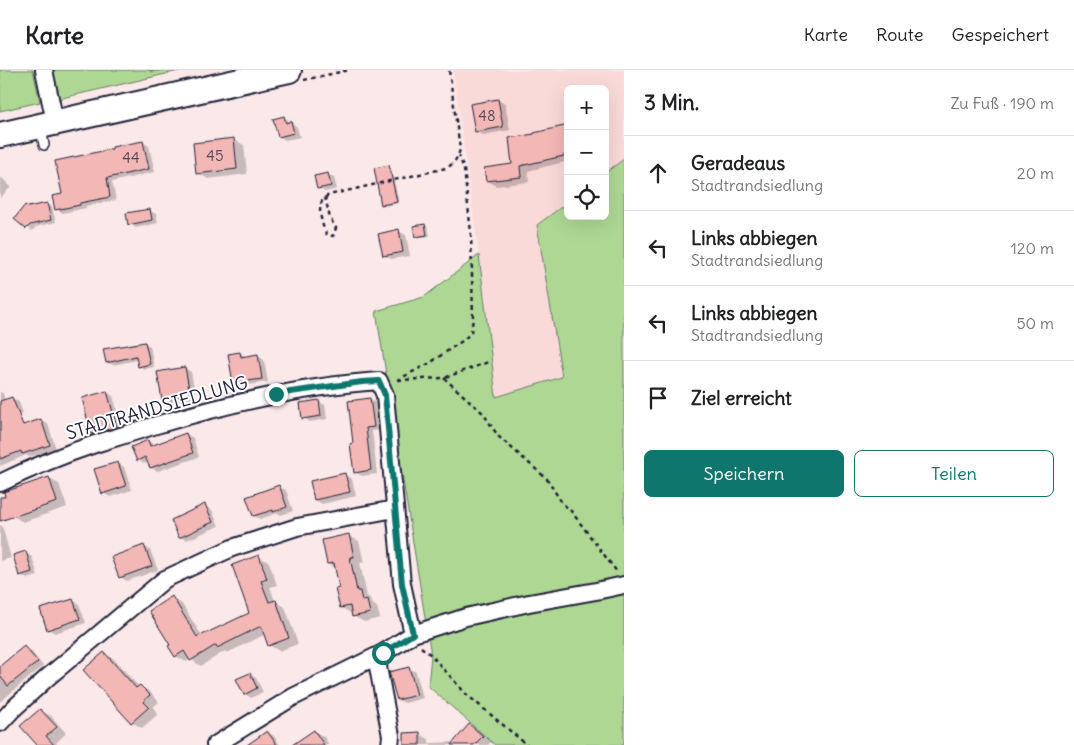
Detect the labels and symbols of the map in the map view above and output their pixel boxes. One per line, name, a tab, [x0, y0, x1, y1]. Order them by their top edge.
house number: 48	[478, 106, 496, 125]
house number: 45	[206, 146, 224, 165]
house number: 44	[122, 148, 140, 167]
street label: STADTRANDSIEDLUNG	[63, 371, 250, 445]
route end	[265, 383, 288, 406]
route start	[372, 642, 395, 665]

